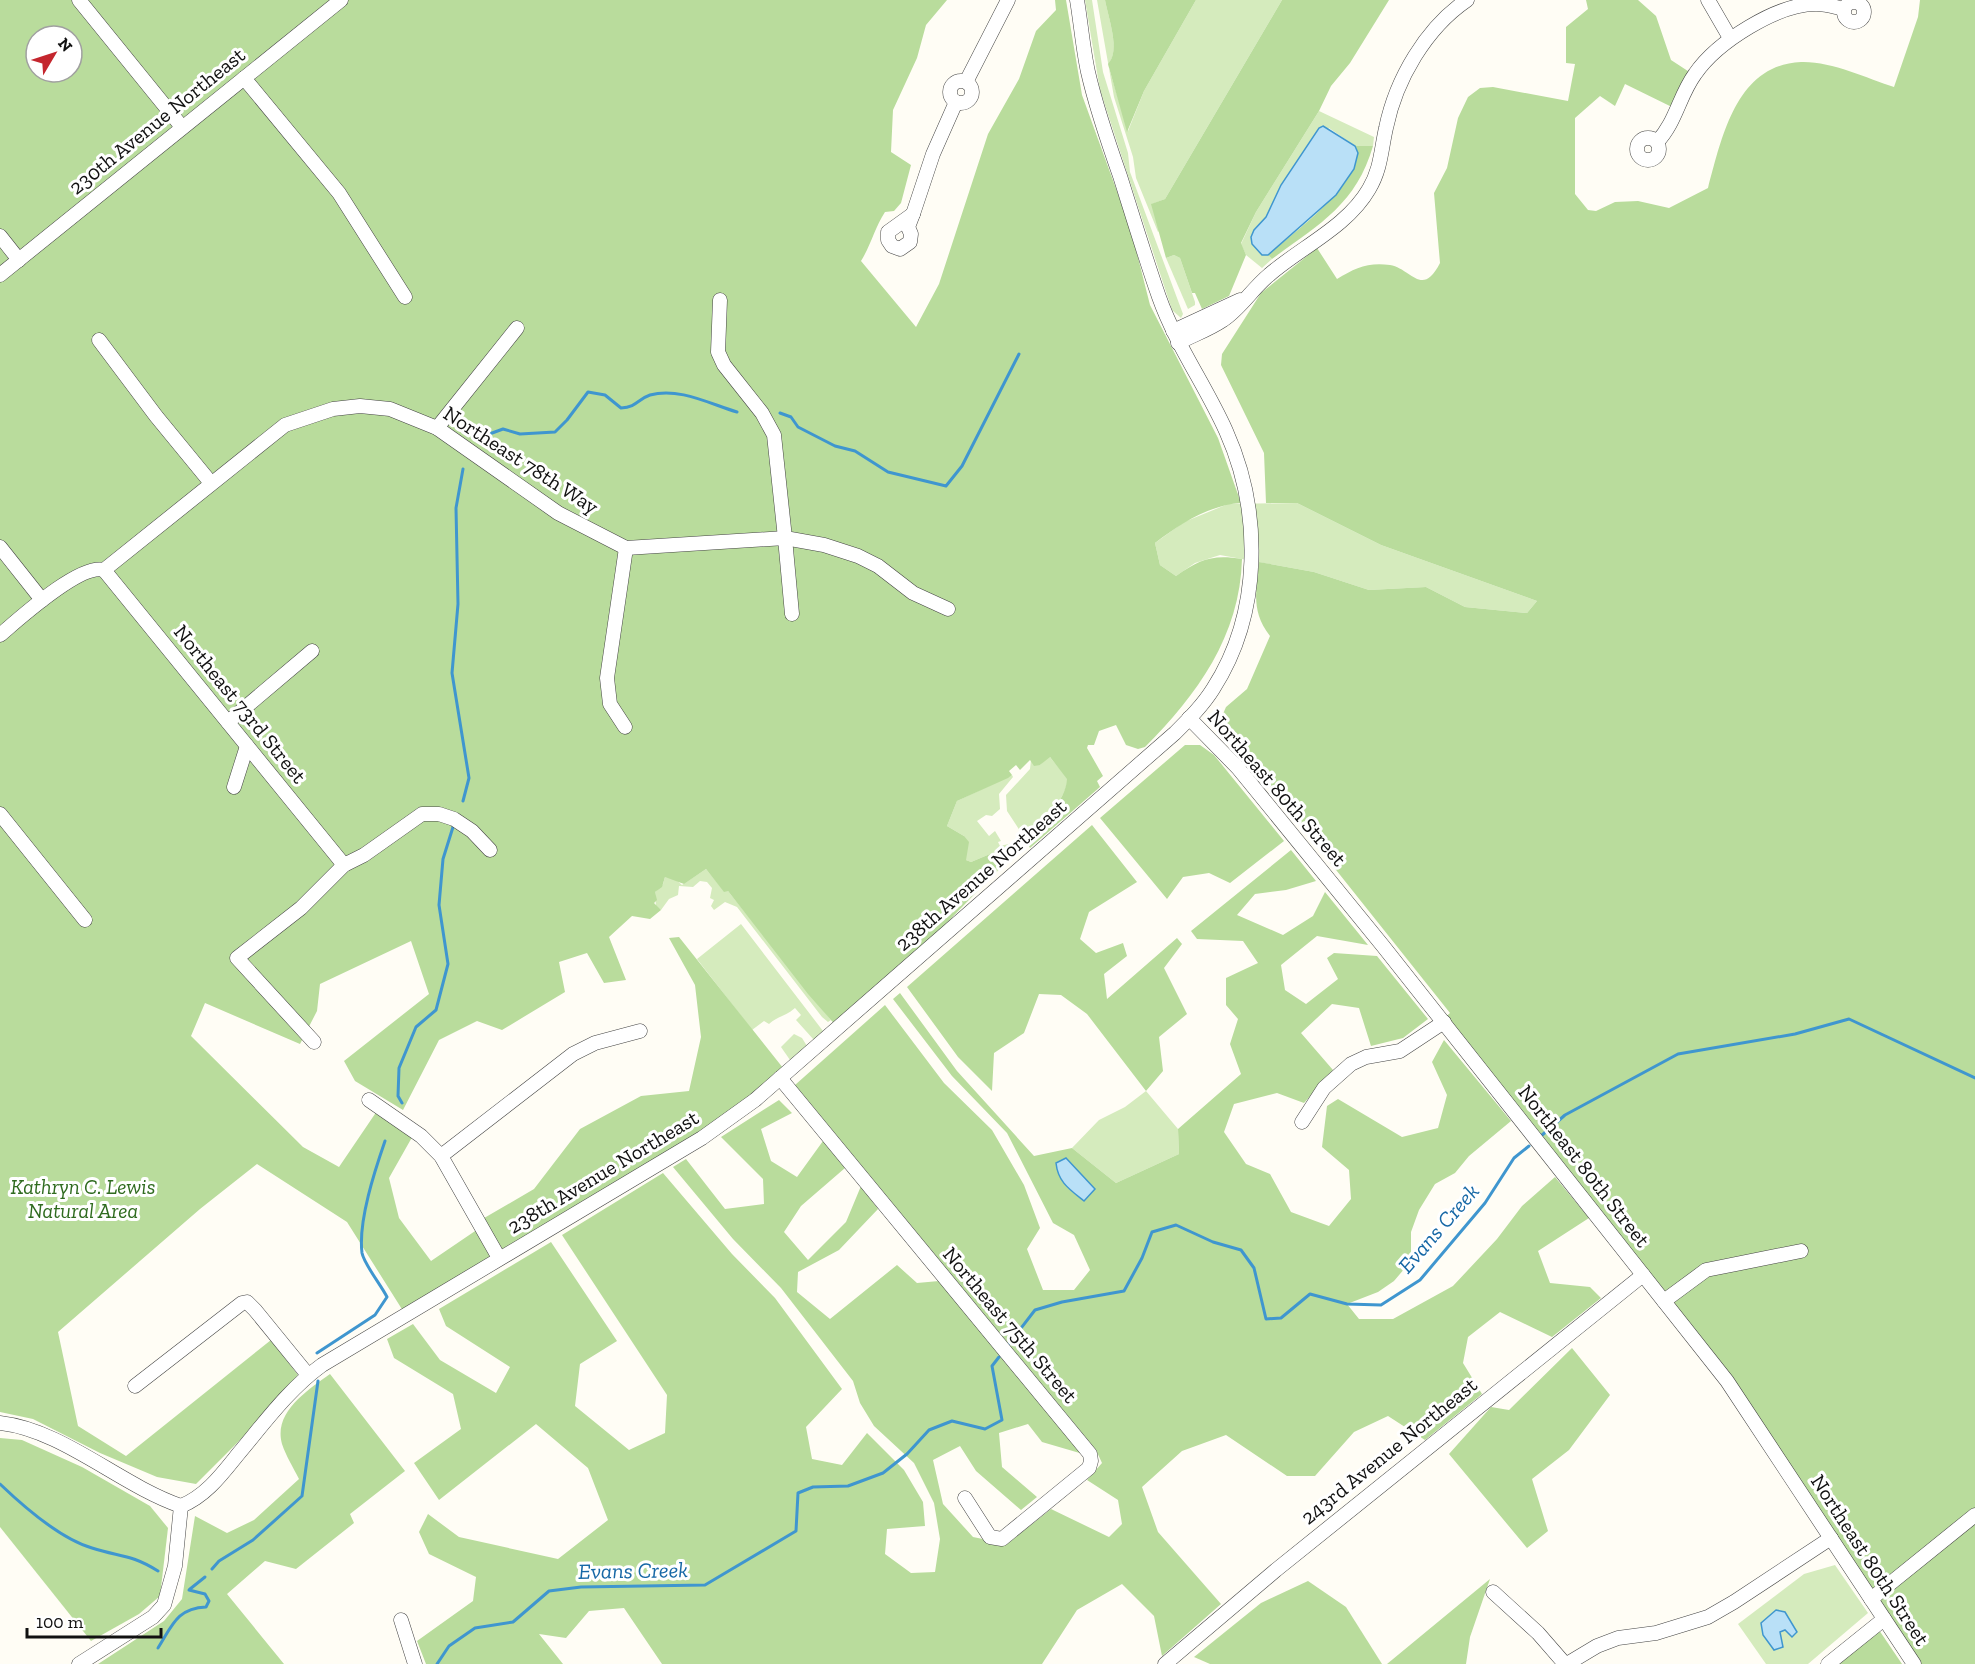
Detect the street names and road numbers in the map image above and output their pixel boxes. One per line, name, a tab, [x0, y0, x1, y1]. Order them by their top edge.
street label: 230th Avenue Northeast	[64, 42, 250, 200]
street label: Northeast 78th Way	[439, 400, 604, 519]
street label: Northeast 73rd Street	[169, 619, 312, 788]
street label: Northeast 80th Street	[1203, 704, 1352, 871]
street label: 238th Avenue Northeast	[890, 793, 1071, 956]
street label: Northeast 80th Street	[1513, 1080, 1656, 1252]
street label: 238th Avenue Northeast	[503, 1105, 703, 1239]
street label: Northeast 75th Street	[938, 1242, 1083, 1408]
street label: 243rd Avenue Northeast	[1296, 1372, 1482, 1529]
street label: Northeast 80th Street	[1806, 1470, 1935, 1650]

